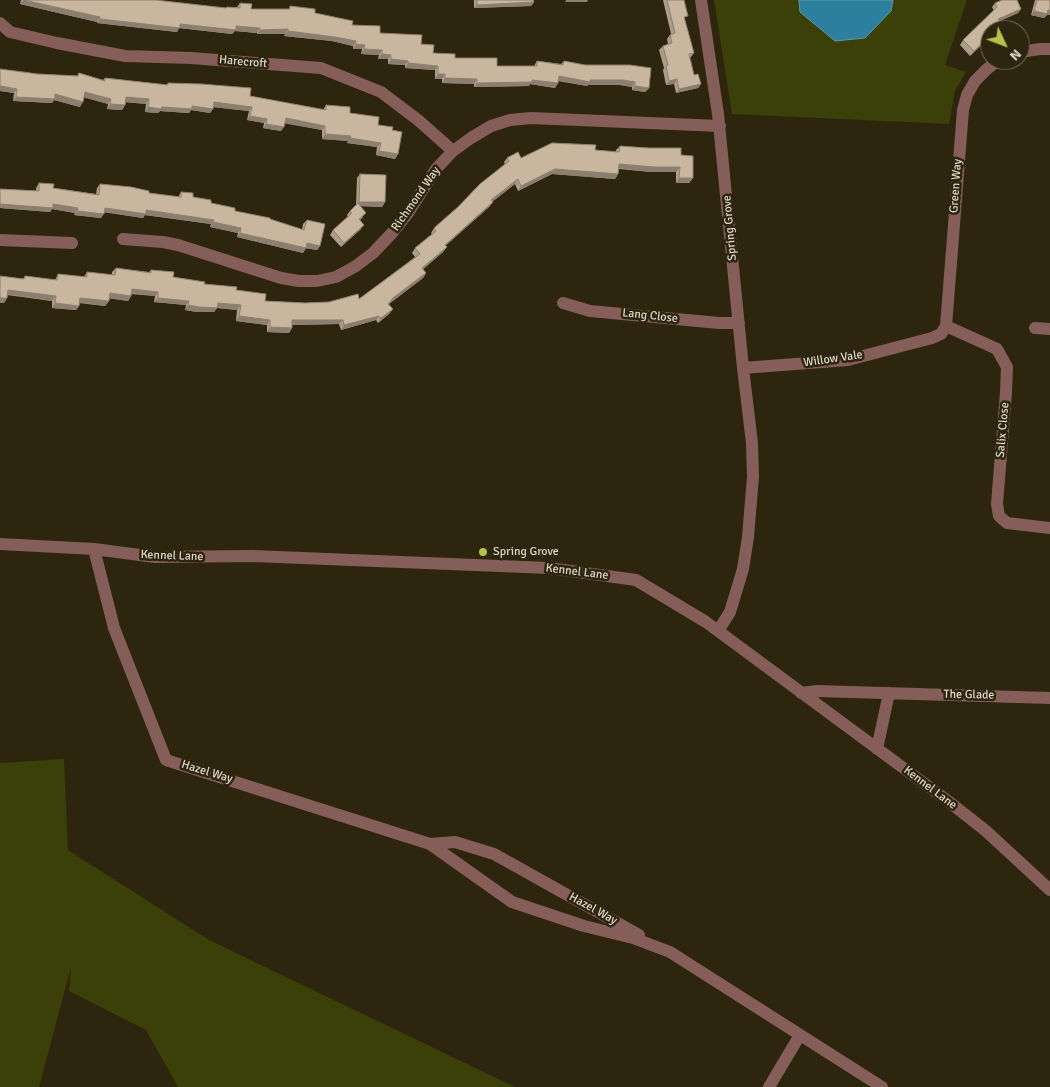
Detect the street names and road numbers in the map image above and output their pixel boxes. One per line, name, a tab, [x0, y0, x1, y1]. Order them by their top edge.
street label: Harecroft	[218, 53, 268, 71]
street label: Green Way	[947, 158, 965, 214]
street label: Richmond Way	[389, 164, 443, 234]
street label: Spring Grove	[720, 195, 740, 261]
street label: Lang Close	[621, 306, 679, 326]
street label: Willow Vale	[802, 348, 864, 370]
street label: Salix Close	[993, 402, 1013, 458]
street label: Kennel Lane	[140, 548, 204, 564]
street label: Kennel Lane	[545, 561, 609, 583]
street label: The Glade	[944, 687, 994, 703]
street label: Hazel Way	[180, 757, 234, 787]
street label: Kennel Lane	[901, 763, 959, 813]
street label: Hazel Way	[566, 890, 620, 928]

